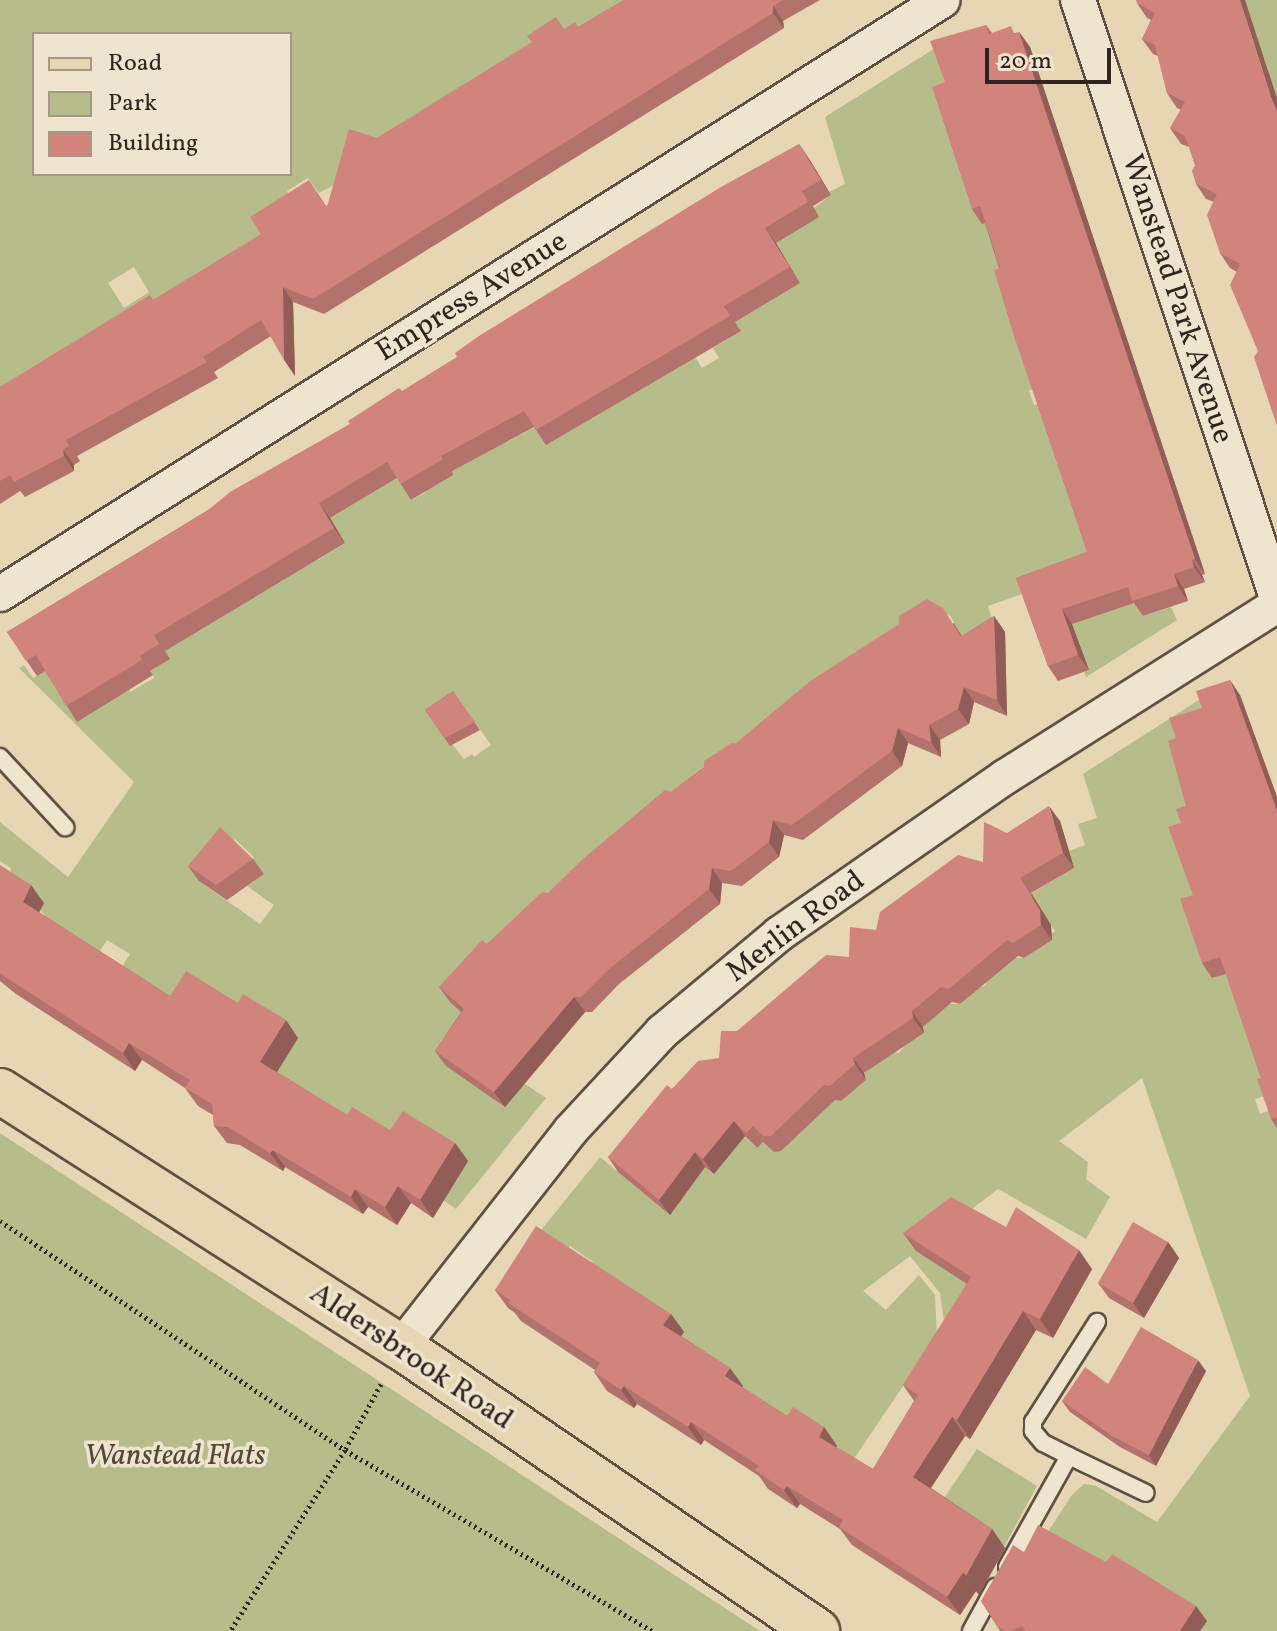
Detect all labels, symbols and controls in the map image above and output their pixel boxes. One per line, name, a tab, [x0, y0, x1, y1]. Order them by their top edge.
legend	[32, 32, 292, 176]
scale bar	[989, 32, 1115, 82]
text: 20 m	[999, 45, 1052, 79]
text: Road	[108, 47, 162, 81]
text: Park	[108, 87, 157, 121]
text: Building	[108, 127, 198, 161]
street label: Wanstead Park Avenue	[1113, 150, 1241, 448]
street label: Empress Avenue	[370, 224, 574, 370]
street label: Merlin Road	[720, 863, 872, 991]
street label: Aldersbrook Road	[303, 1276, 519, 1438]
park label: Wanstead Flats	[85, 1438, 265, 1474]

